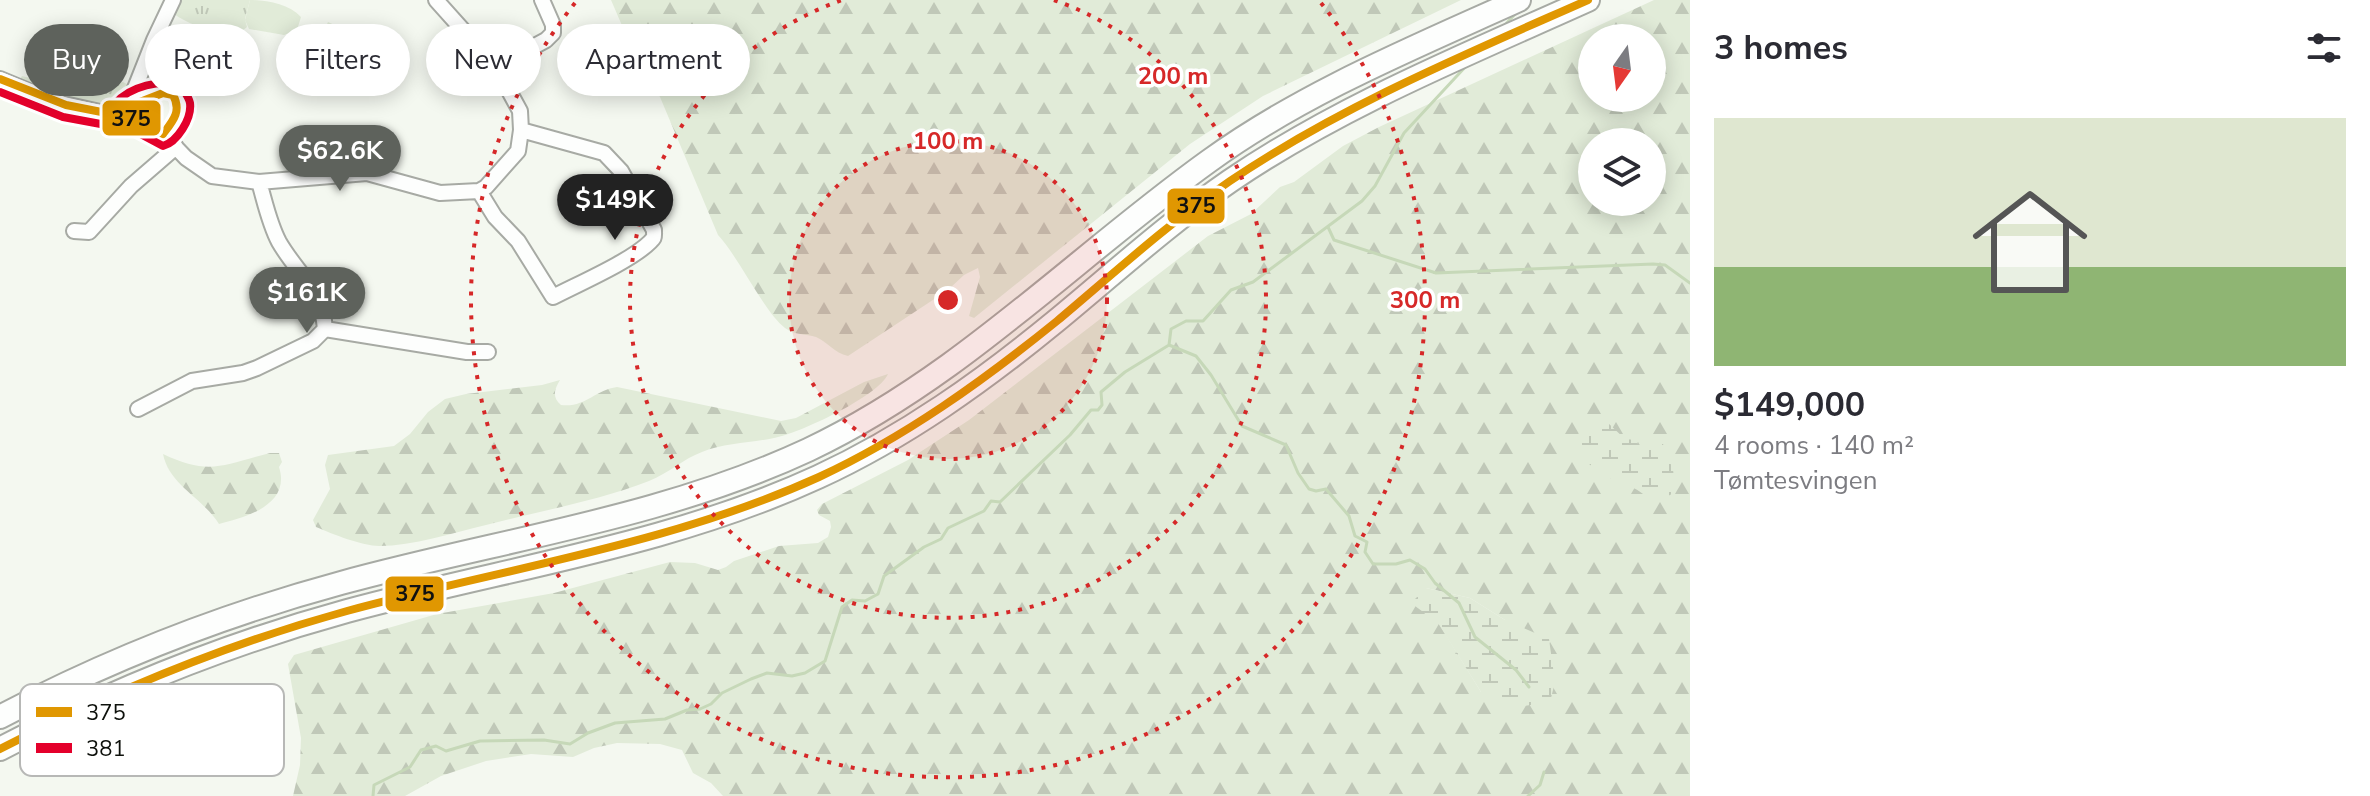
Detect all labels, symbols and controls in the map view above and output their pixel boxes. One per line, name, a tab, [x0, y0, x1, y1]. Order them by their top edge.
chip: Buy	[24, 24, 129, 96]
chip: Rent	[145, 24, 260, 96]
chip: Filters	[276, 24, 410, 96]
chip: New	[426, 24, 541, 96]
chip: Apartment	[557, 24, 750, 96]
north arrow	[1578, 24, 1666, 112]
map controls	[1578, 24, 1666, 216]
text: 3 homes	[1714, 25, 1848, 71]
icon: filters	[2302, 26, 2346, 70]
text: 200 m	[1138, 60, 1208, 92]
line badge: 375	[101, 99, 162, 137]
text: 375	[111, 104, 151, 134]
pin: $62.6K	[275, 125, 405, 193]
text: 100 m	[913, 125, 983, 157]
button: layers	[1578, 128, 1666, 216]
text: $62.6K	[297, 133, 383, 168]
icon: home	[1958, 170, 2102, 314]
pin: $149K	[559, 174, 671, 242]
text: $149K	[575, 182, 655, 217]
line badge: 375	[1166, 187, 1226, 225]
text: 375	[1176, 191, 1216, 221]
pin: $161K	[251, 267, 363, 335]
text: $161K	[267, 275, 347, 310]
text: 300 m	[1390, 284, 1460, 316]
centre of rings	[934, 286, 962, 314]
text: $149,000	[1714, 382, 1865, 428]
text: 4 rooms · 140 m²	[1714, 428, 1914, 463]
text: Tømtesvingen	[1714, 463, 1877, 498]
line badge: 375	[384, 575, 445, 613]
text: 375	[395, 579, 435, 609]
legend	[20, 684, 284, 776]
text: 375	[86, 698, 126, 728]
text: 381	[86, 734, 126, 764]

